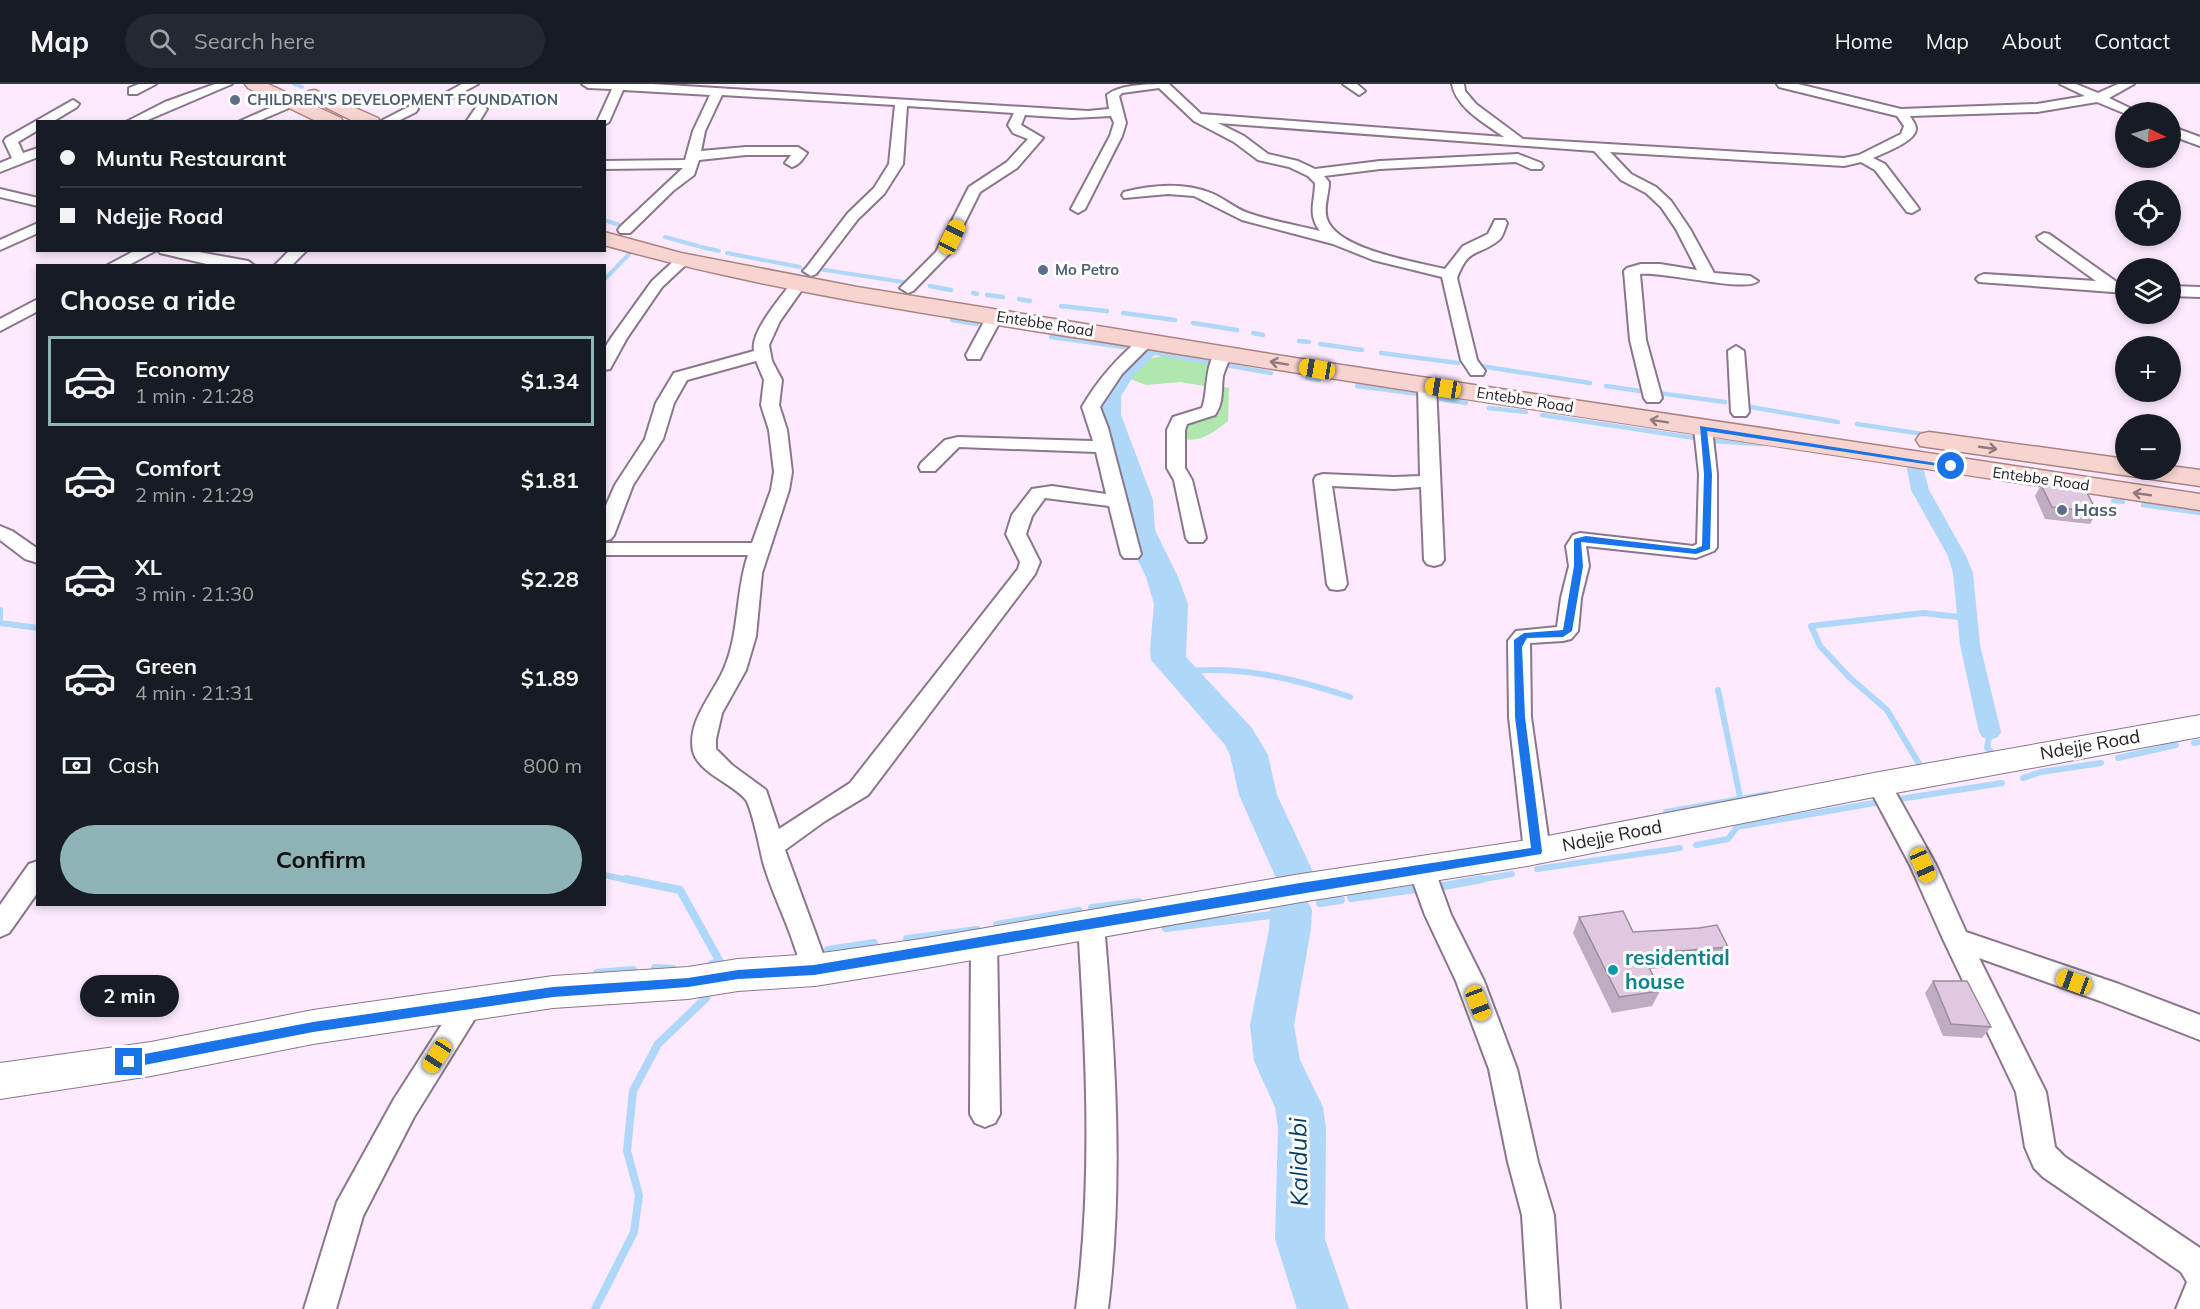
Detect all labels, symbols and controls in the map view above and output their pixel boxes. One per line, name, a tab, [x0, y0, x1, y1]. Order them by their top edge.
search box	[125, 14, 545, 68]
text: Map	[30, 24, 89, 59]
icon: search	[146, 25, 179, 58]
text: Search here	[194, 27, 315, 55]
text: Home	[1835, 28, 1893, 54]
text: Map	[1926, 28, 1969, 54]
text: About	[2002, 28, 2061, 54]
text: Contact	[2094, 28, 2170, 54]
place label: CHILDREN'S DEVELOPMENT FOUNDATION	[247, 90, 558, 109]
marker: CHILDREN'S DEVELOPMENT FOUNDATION	[228, 93, 242, 107]
north arrow	[2115, 102, 2181, 168]
map controls	[2115, 102, 2181, 480]
text: Muntu Restaurant	[96, 144, 286, 172]
button: locate	[2115, 180, 2181, 246]
text: Ndejje Road	[96, 202, 223, 230]
car	[936, 217, 968, 257]
button: layers	[2115, 258, 2181, 324]
place label: Mo Petro	[1055, 260, 1119, 279]
marker: Mo Petro	[1036, 263, 1050, 277]
text: Choose a ride	[60, 283, 236, 317]
street label: Entebbe Road	[995, 306, 1095, 341]
button: +	[2115, 336, 2181, 402]
icon: car	[63, 354, 117, 408]
text: Economy	[135, 355, 230, 383]
one-way arrow	[1270, 357, 1289, 368]
car	[1298, 357, 1336, 381]
text: $1.34	[521, 367, 579, 395]
car	[1424, 376, 1462, 400]
street label: Entebbe Road	[1475, 382, 1575, 417]
text: 1 min · 21:28	[135, 383, 254, 408]
button: −	[2115, 414, 2181, 480]
one-way arrow	[1649, 416, 1669, 427]
one-way arrow	[1978, 443, 1997, 454]
route start	[1937, 452, 1964, 479]
icon: car	[63, 453, 117, 507]
text: Comfort	[135, 454, 221, 482]
street label: Entebbe Road	[1991, 462, 2091, 495]
text: $1.81	[521, 466, 579, 494]
text: 2 min · 21:29	[135, 482, 254, 507]
one-way arrow	[2133, 488, 2152, 499]
place label: Hass	[2074, 498, 2117, 521]
marker: Hass	[2055, 503, 2069, 517]
icon: car	[63, 552, 117, 606]
text: XL	[135, 553, 162, 581]
text: $2.28	[521, 565, 579, 593]
text: 3 min · 21:30	[135, 581, 254, 606]
icon: car	[63, 651, 117, 705]
text: Green	[135, 652, 197, 680]
text: $1.89	[521, 664, 579, 692]
text: 4 min · 21:31	[135, 680, 254, 705]
street label: Ndejje Road	[2038, 724, 2142, 765]
icon: cash	[60, 749, 93, 782]
text: Cash	[108, 751, 160, 779]
text: 800 m	[523, 753, 582, 778]
street label: Ndejje Road	[1560, 815, 1664, 856]
button: Confirm	[60, 825, 582, 894]
car	[1907, 845, 1939, 885]
place label: residential house	[1625, 944, 1730, 994]
marker: residential house	[1606, 963, 1620, 977]
car	[2054, 967, 2094, 997]
callout: 2 min	[80, 975, 178, 1017]
text: 2 min	[103, 983, 156, 1008]
car	[1463, 983, 1493, 1023]
car	[420, 1036, 454, 1076]
route end	[115, 1048, 142, 1075]
water label: Kalidubi	[1282, 1117, 1314, 1207]

